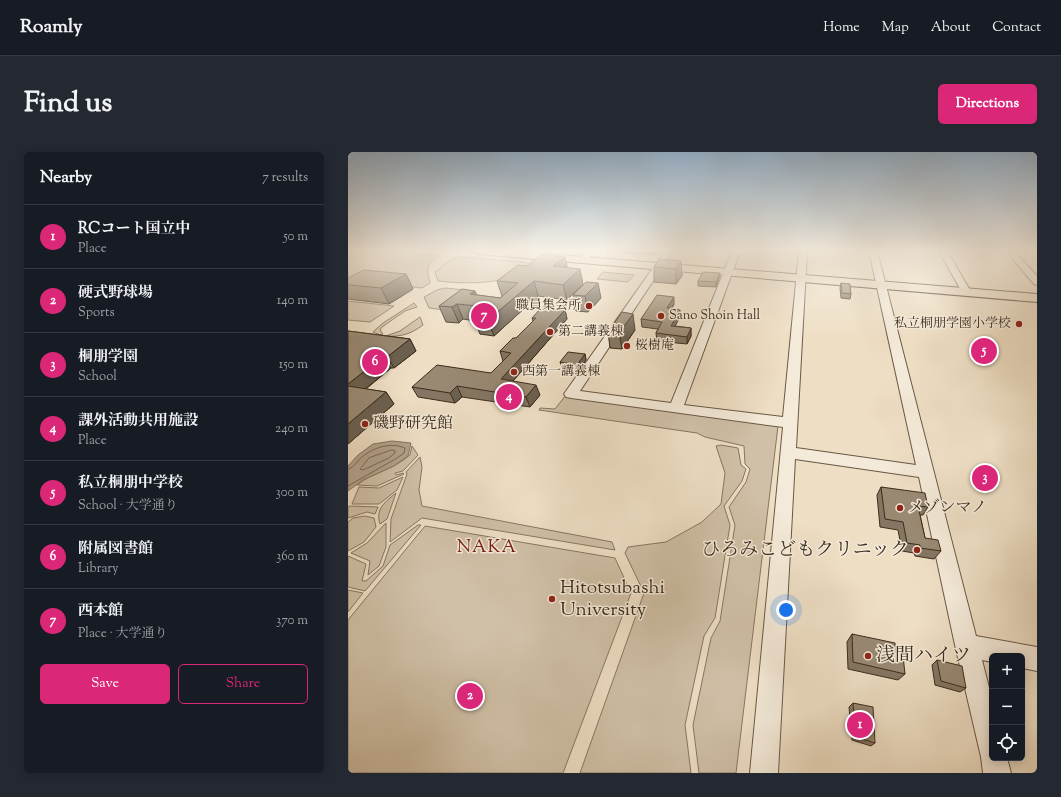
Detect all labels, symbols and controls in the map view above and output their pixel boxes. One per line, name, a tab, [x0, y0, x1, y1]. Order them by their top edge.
text: Roamly	[20, 14, 83, 41]
text: Home	[823, 18, 860, 38]
text: Map	[882, 18, 909, 38]
text: About	[931, 18, 970, 38]
text: Contact	[992, 18, 1041, 38]
text: Find us	[24, 84, 112, 124]
button: Directions	[938, 84, 1037, 124]
text: Nearby	[40, 166, 92, 190]
text: 7 results	[262, 169, 308, 187]
text: RCコート国立中	[78, 219, 190, 240]
text: 1	[51, 228, 55, 246]
text: 50 m	[283, 228, 308, 246]
text: Place	[78, 240, 107, 258]
text: 硬式野球場	[78, 283, 153, 304]
text: 2	[50, 292, 56, 310]
text: 140 m	[277, 292, 308, 310]
place label: 職員集会所	[516, 297, 581, 315]
pin: 7	[471, 301, 497, 331]
marker: 職員集会所	[584, 301, 594, 311]
text: Sports	[78, 304, 115, 322]
place label: Sano Shoin Hall	[669, 307, 761, 325]
marker: Sano Shoin Hall	[656, 311, 666, 321]
place label: 私立桐朋学園小学校	[894, 315, 1011, 333]
marker: 私立桐朋学園小学校	[1014, 319, 1024, 329]
place label: 第二講義棟	[558, 323, 623, 341]
marker: 第二講義棟	[545, 327, 555, 337]
pin: 5	[971, 336, 997, 366]
place label: 桜樹庵	[635, 337, 674, 355]
marker: 桜樹庵	[622, 341, 632, 351]
text: 桐朋学園	[78, 347, 138, 368]
pin: 6	[362, 347, 388, 377]
text: 3	[50, 356, 56, 374]
text: 150 m	[279, 356, 308, 374]
place label: 西第一講義棟	[522, 363, 600, 381]
marker: 西第一講義棟	[509, 367, 519, 377]
text: School	[78, 368, 117, 386]
pin: 4	[496, 382, 522, 412]
text: 課外活動共用施設	[78, 411, 198, 432]
place label: 磯野研究館	[373, 413, 453, 436]
marker: 磯野研究館	[360, 419, 370, 429]
text: 4	[50, 420, 56, 438]
text: 240 m	[275, 420, 308, 438]
text: Place	[78, 432, 107, 450]
pin: 3	[972, 463, 998, 493]
text: 私立桐朋中学校	[78, 473, 183, 494]
text: 5	[51, 484, 55, 502]
text: 300 m	[276, 484, 308, 502]
text: School · 大学通り	[78, 497, 178, 515]
place label: メゾンマノ	[908, 497, 987, 520]
marker: メゾンマノ	[895, 503, 905, 513]
district label: NAKA	[457, 535, 517, 561]
place label: ひろみこどもクリニック	[701, 537, 909, 564]
text: 附属図書館	[78, 539, 153, 560]
marker: ひろみこどもクリニック	[912, 545, 922, 555]
text: 6	[50, 548, 56, 566]
text: 360 m	[276, 548, 308, 566]
text: Library	[78, 560, 119, 578]
place label: Hitotsubashi University	[560, 575, 665, 624]
marker: Hitotsubashi University	[547, 594, 557, 604]
your location	[776, 600, 796, 620]
text: 西本館	[78, 601, 123, 622]
text: 7	[50, 612, 56, 630]
text: 370 m	[276, 612, 308, 630]
text: Place · 大学通り	[78, 625, 168, 643]
place label: 浅間ハイツ	[876, 643, 971, 670]
marker: 浅間ハイツ	[863, 651, 873, 661]
map controls	[989, 653, 1025, 761]
button: +	[989, 653, 1025, 689]
button: Save	[40, 664, 170, 704]
button: Share	[178, 664, 308, 704]
pin: 2	[457, 681, 483, 711]
button: −	[989, 689, 1025, 725]
pin: 1	[847, 710, 873, 740]
button: locate	[989, 725, 1025, 761]

